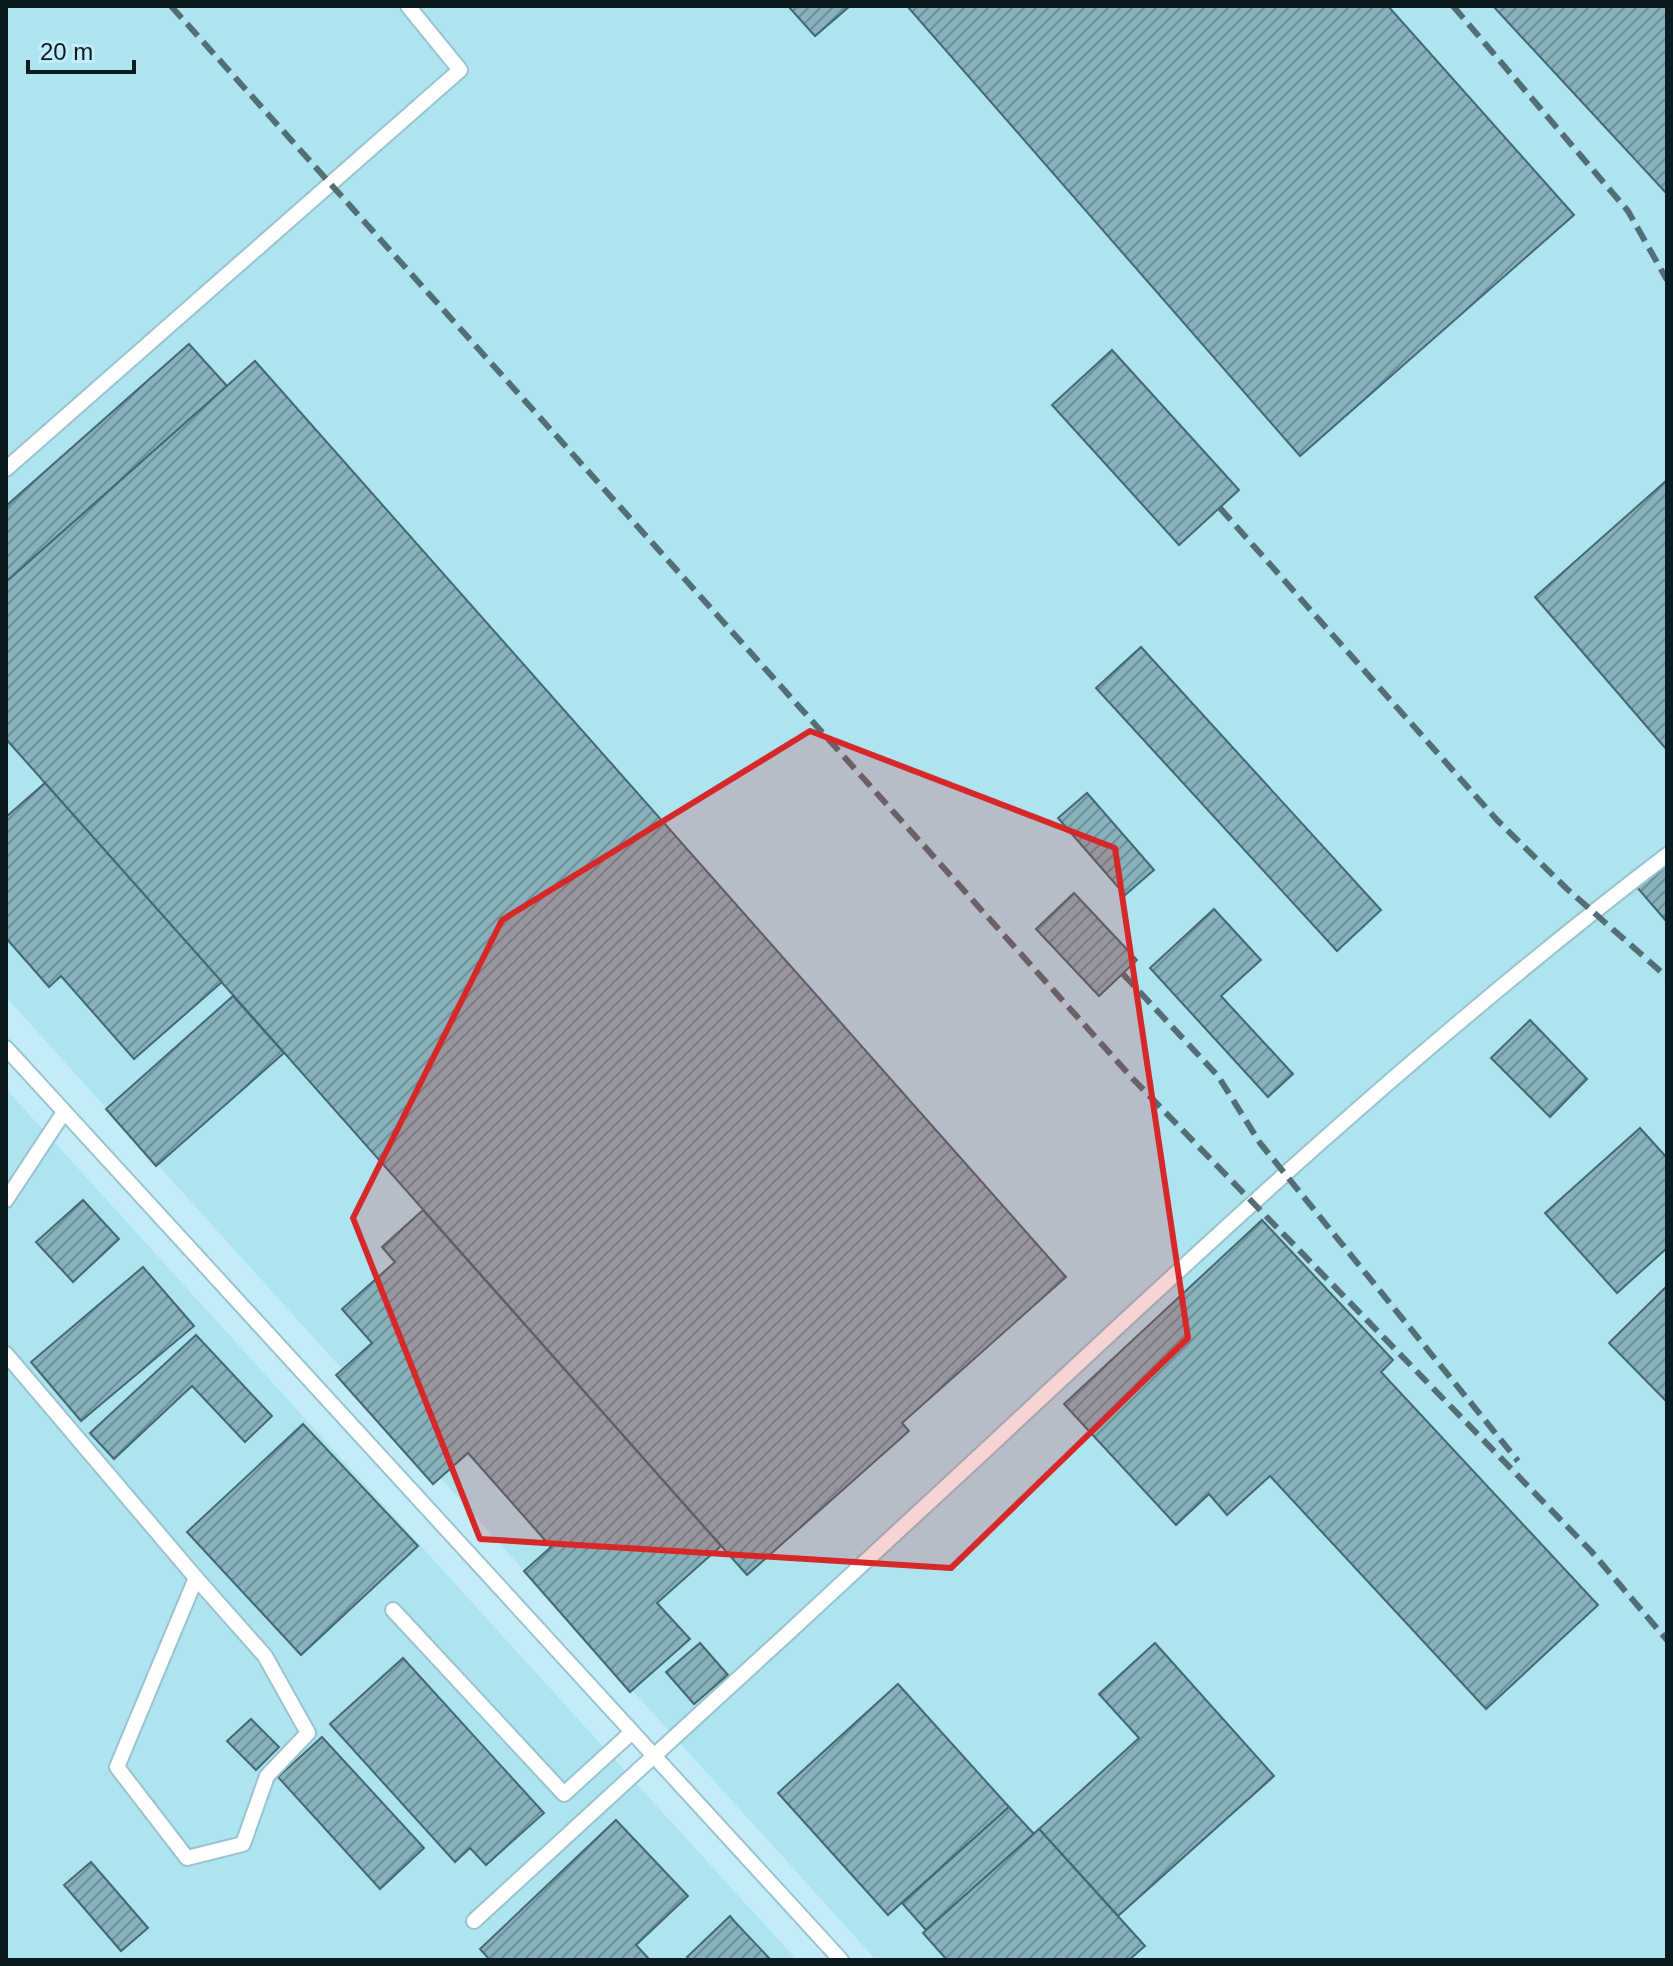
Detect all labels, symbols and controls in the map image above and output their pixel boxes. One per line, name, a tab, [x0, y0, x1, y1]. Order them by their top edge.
scale bar	[28, 24, 134, 74]
text: 20 m	[40, 38, 93, 65]

